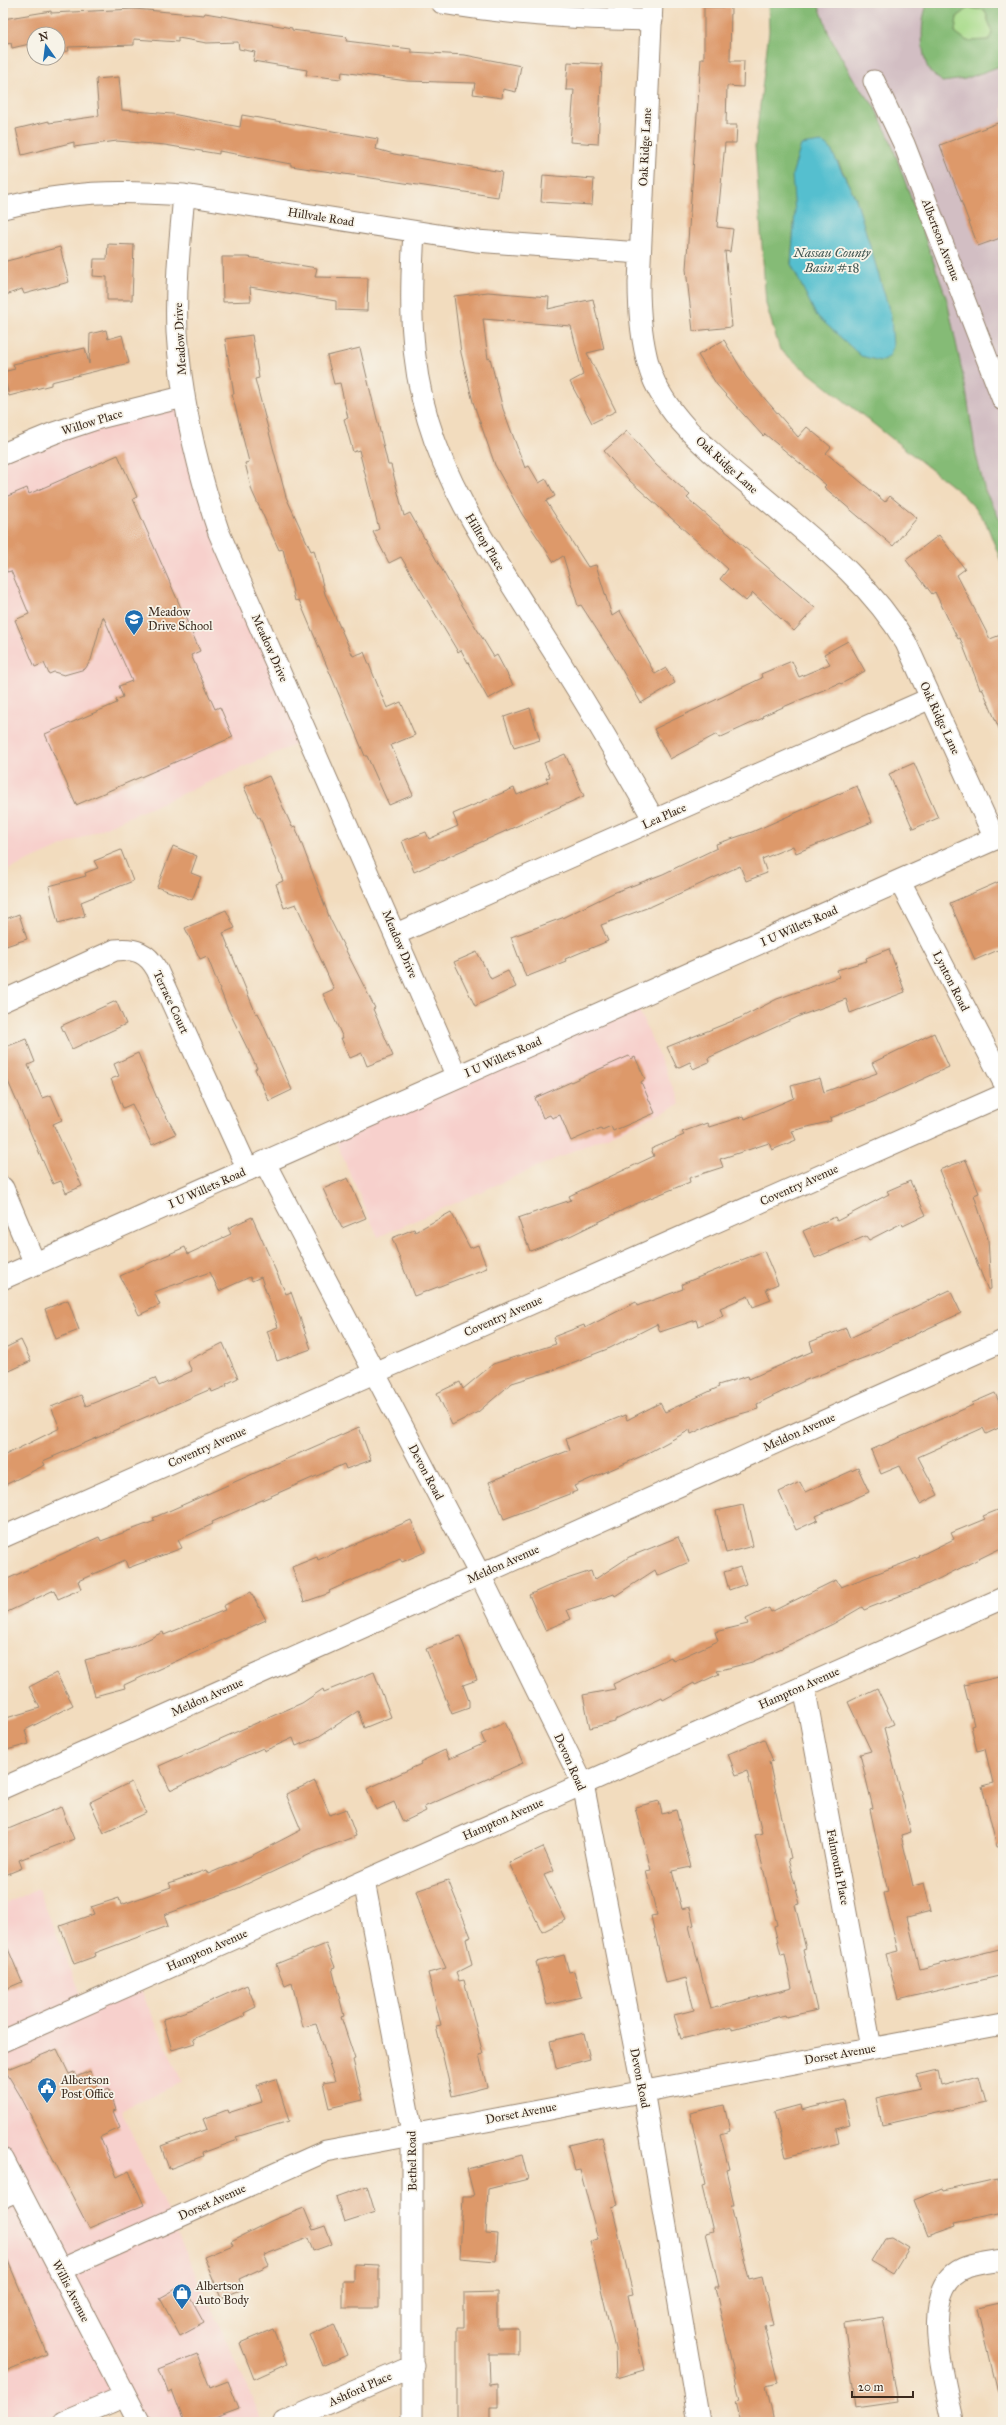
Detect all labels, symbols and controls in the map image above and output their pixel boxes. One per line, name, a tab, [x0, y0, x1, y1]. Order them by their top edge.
north arrow	[26, 26, 66, 66]
text: N	[38, 29, 50, 44]
street label: Oak Ridge Lane	[636, 107, 655, 187]
street label: Albertson Avenue	[919, 196, 963, 283]
street label: Hillvale Road	[287, 205, 355, 229]
water label: Nassau County Basin #18	[793, 245, 872, 276]
street label: Meadow Drive	[171, 302, 189, 376]
street label: Willow Place	[60, 406, 124, 438]
street label: Oak Ridge Lane	[692, 433, 761, 497]
street label: Hilltop Place	[462, 511, 508, 573]
place label: Meadow Drive School	[148, 605, 213, 633]
school or university icon: Meadow Drive School	[123, 608, 145, 636]
street label: Meadow Drive	[249, 612, 291, 684]
street label: Oak Ridge Lane	[916, 679, 963, 757]
street label: Lea Place	[640, 800, 688, 832]
street label: I U Willets Road	[758, 903, 840, 949]
street label: Meadow Drive	[379, 908, 421, 980]
street label: Lynton Road	[930, 948, 972, 1014]
street label: Terrace Court	[150, 968, 192, 1037]
street label: I U Willets Road	[462, 1034, 544, 1080]
street label: Coventry Avenue	[758, 1161, 840, 1209]
street label: I U Willets Road	[166, 1165, 248, 1211]
street label: Coventry Avenue	[462, 1292, 544, 1340]
street label: Meldon Avenue	[761, 1410, 837, 1454]
street label: Coventry Avenue	[166, 1423, 248, 1471]
street label: Devon Road	[406, 1442, 446, 1502]
street label: Meldon Avenue	[465, 1542, 541, 1586]
street label: Hampton Avenue	[756, 1664, 842, 1712]
street label: Meldon Avenue	[169, 1675, 245, 1719]
street label: Devon Road	[551, 1731, 589, 1793]
street label: Hampton Avenue	[460, 1795, 546, 1843]
street label: Falmouth Place	[824, 1828, 852, 1906]
street label: Hampton Avenue	[164, 1926, 250, 1974]
street label: Dorset Avenue	[803, 2041, 877, 2067]
street label: Devon Road	[627, 2047, 653, 2109]
place label: Albertson Post Office	[60, 2073, 114, 2101]
public building icon: Albertson Post Office	[36, 2076, 58, 2104]
street label: Dorset Avenue	[484, 2099, 558, 2127]
street label: Bethel Road	[404, 2131, 420, 2191]
street label: Dorset Avenue	[176, 2181, 248, 2223]
street label: Willis Avenue	[49, 2258, 93, 2324]
place label: Albertson Auto Body	[195, 2279, 249, 2307]
shop icon: Albertson Auto Body	[171, 2282, 193, 2310]
street label: Ashford Place	[325, 2369, 394, 2410]
scale bar	[852, 2373, 913, 2399]
text: 20 m	[858, 2380, 884, 2394]

